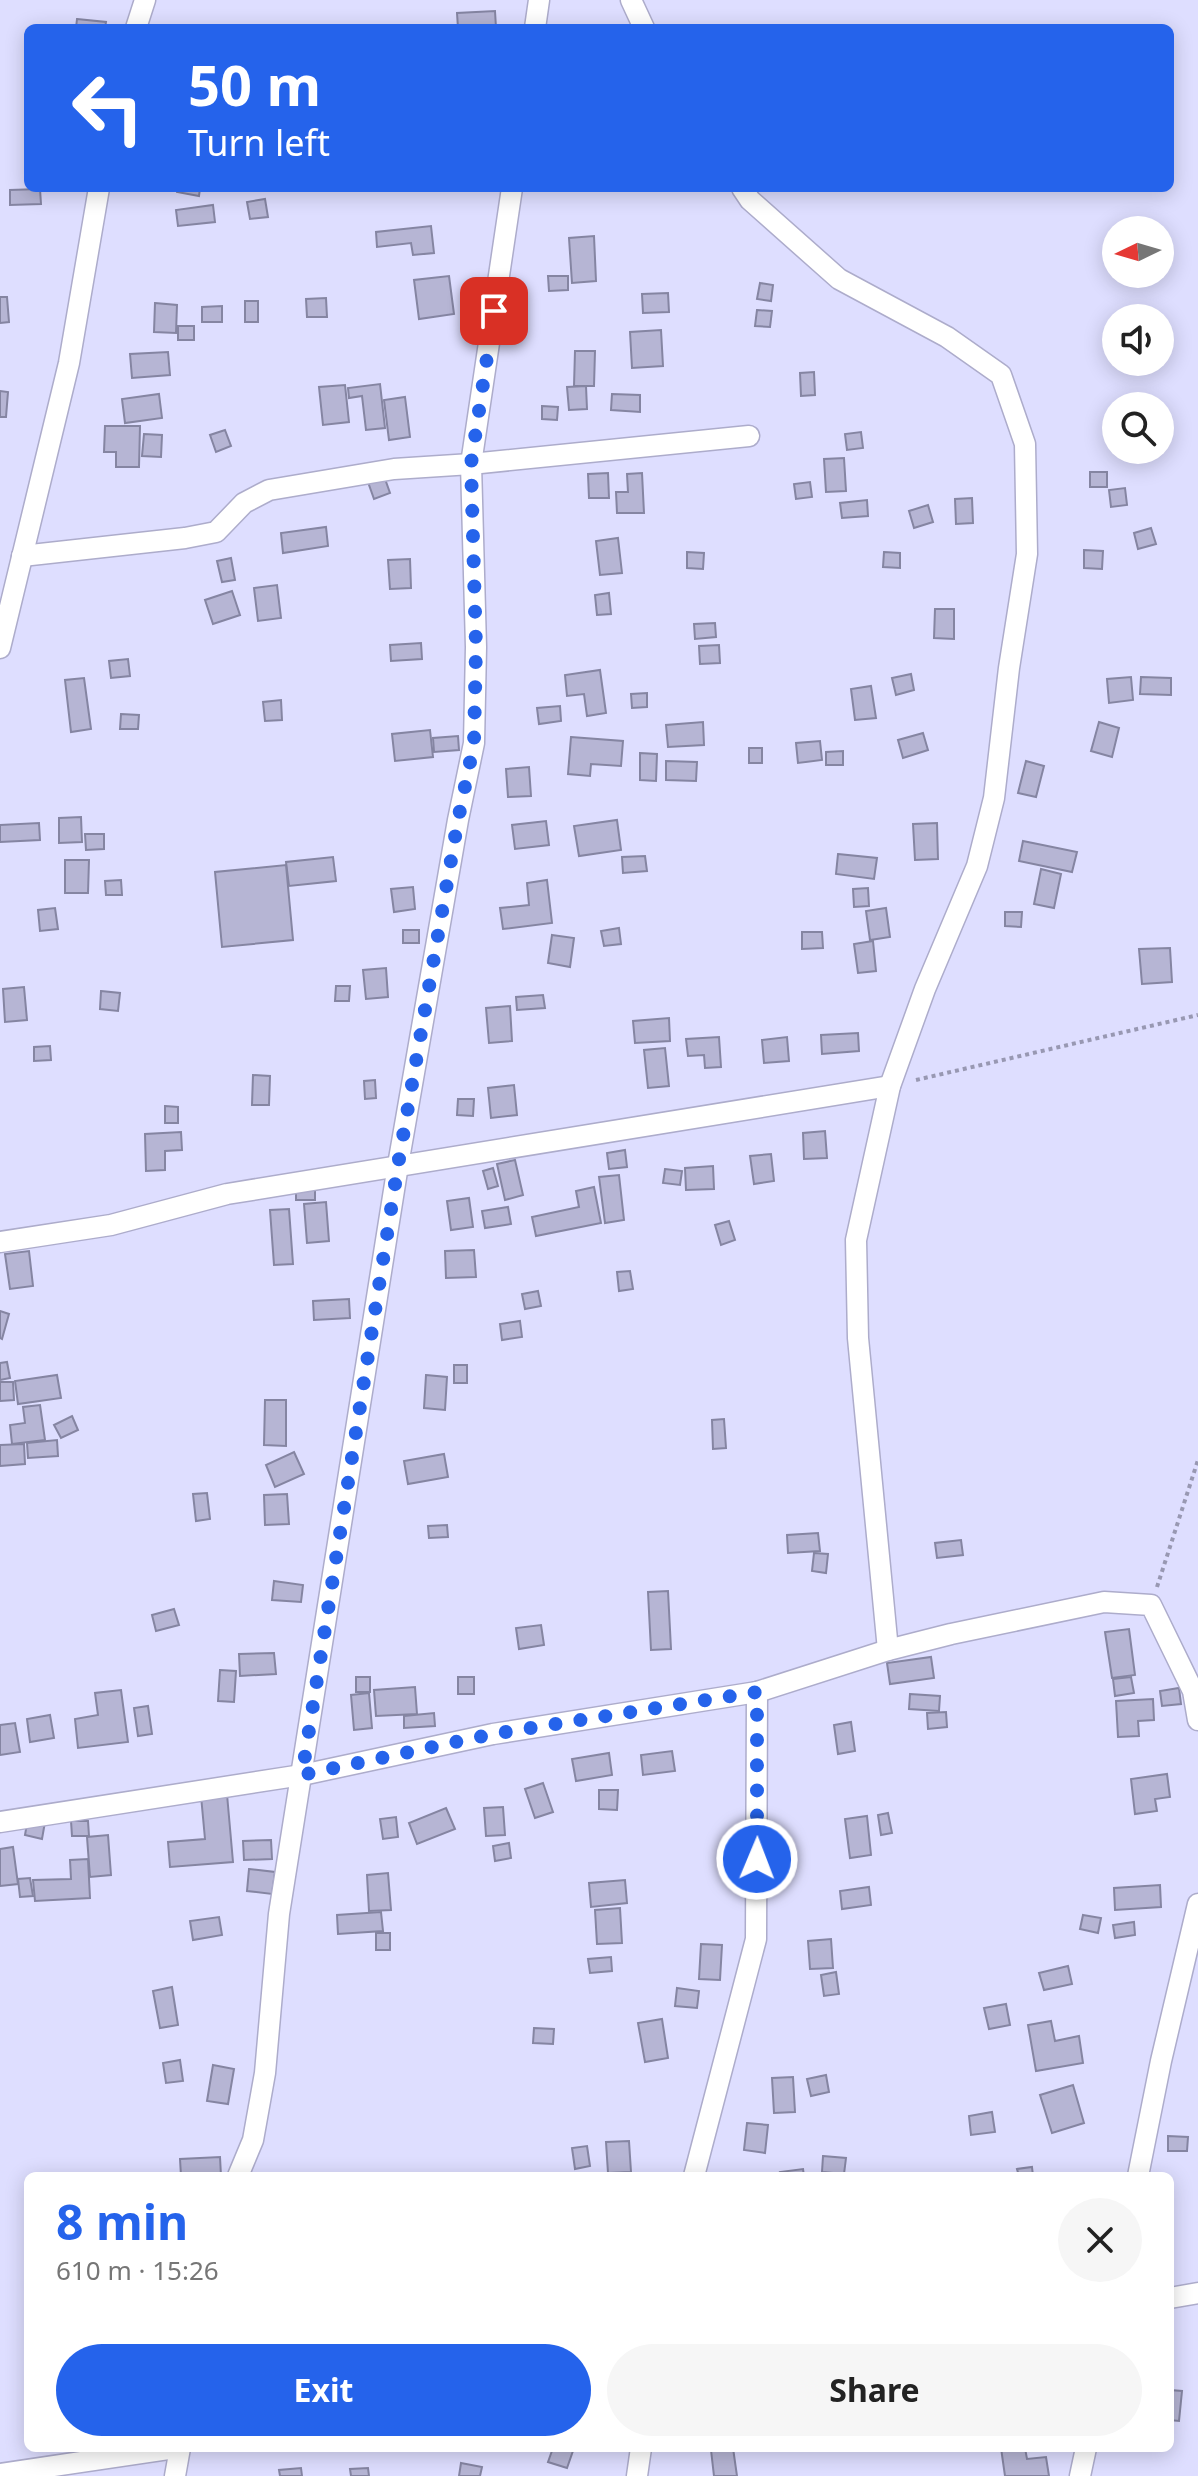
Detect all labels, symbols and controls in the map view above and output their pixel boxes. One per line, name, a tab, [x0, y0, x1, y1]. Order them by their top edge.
text: 50 m	[188, 46, 321, 122]
icon: left	[56, 56, 160, 160]
text: Turn left	[188, 118, 330, 167]
north arrow	[1102, 216, 1174, 288]
map controls	[1102, 216, 1174, 464]
pin	[460, 277, 528, 345]
icon: arrive	[472, 289, 516, 333]
button: sound	[1102, 304, 1174, 376]
button: search	[1102, 392, 1174, 464]
position arrow	[715, 1817, 799, 1901]
text: 8 min	[56, 2189, 188, 2254]
button: close	[1058, 2198, 1142, 2282]
text: 610 m · 15:26	[56, 2252, 219, 2288]
button: Exit	[56, 2344, 591, 2436]
button: Share	[607, 2344, 1142, 2436]

